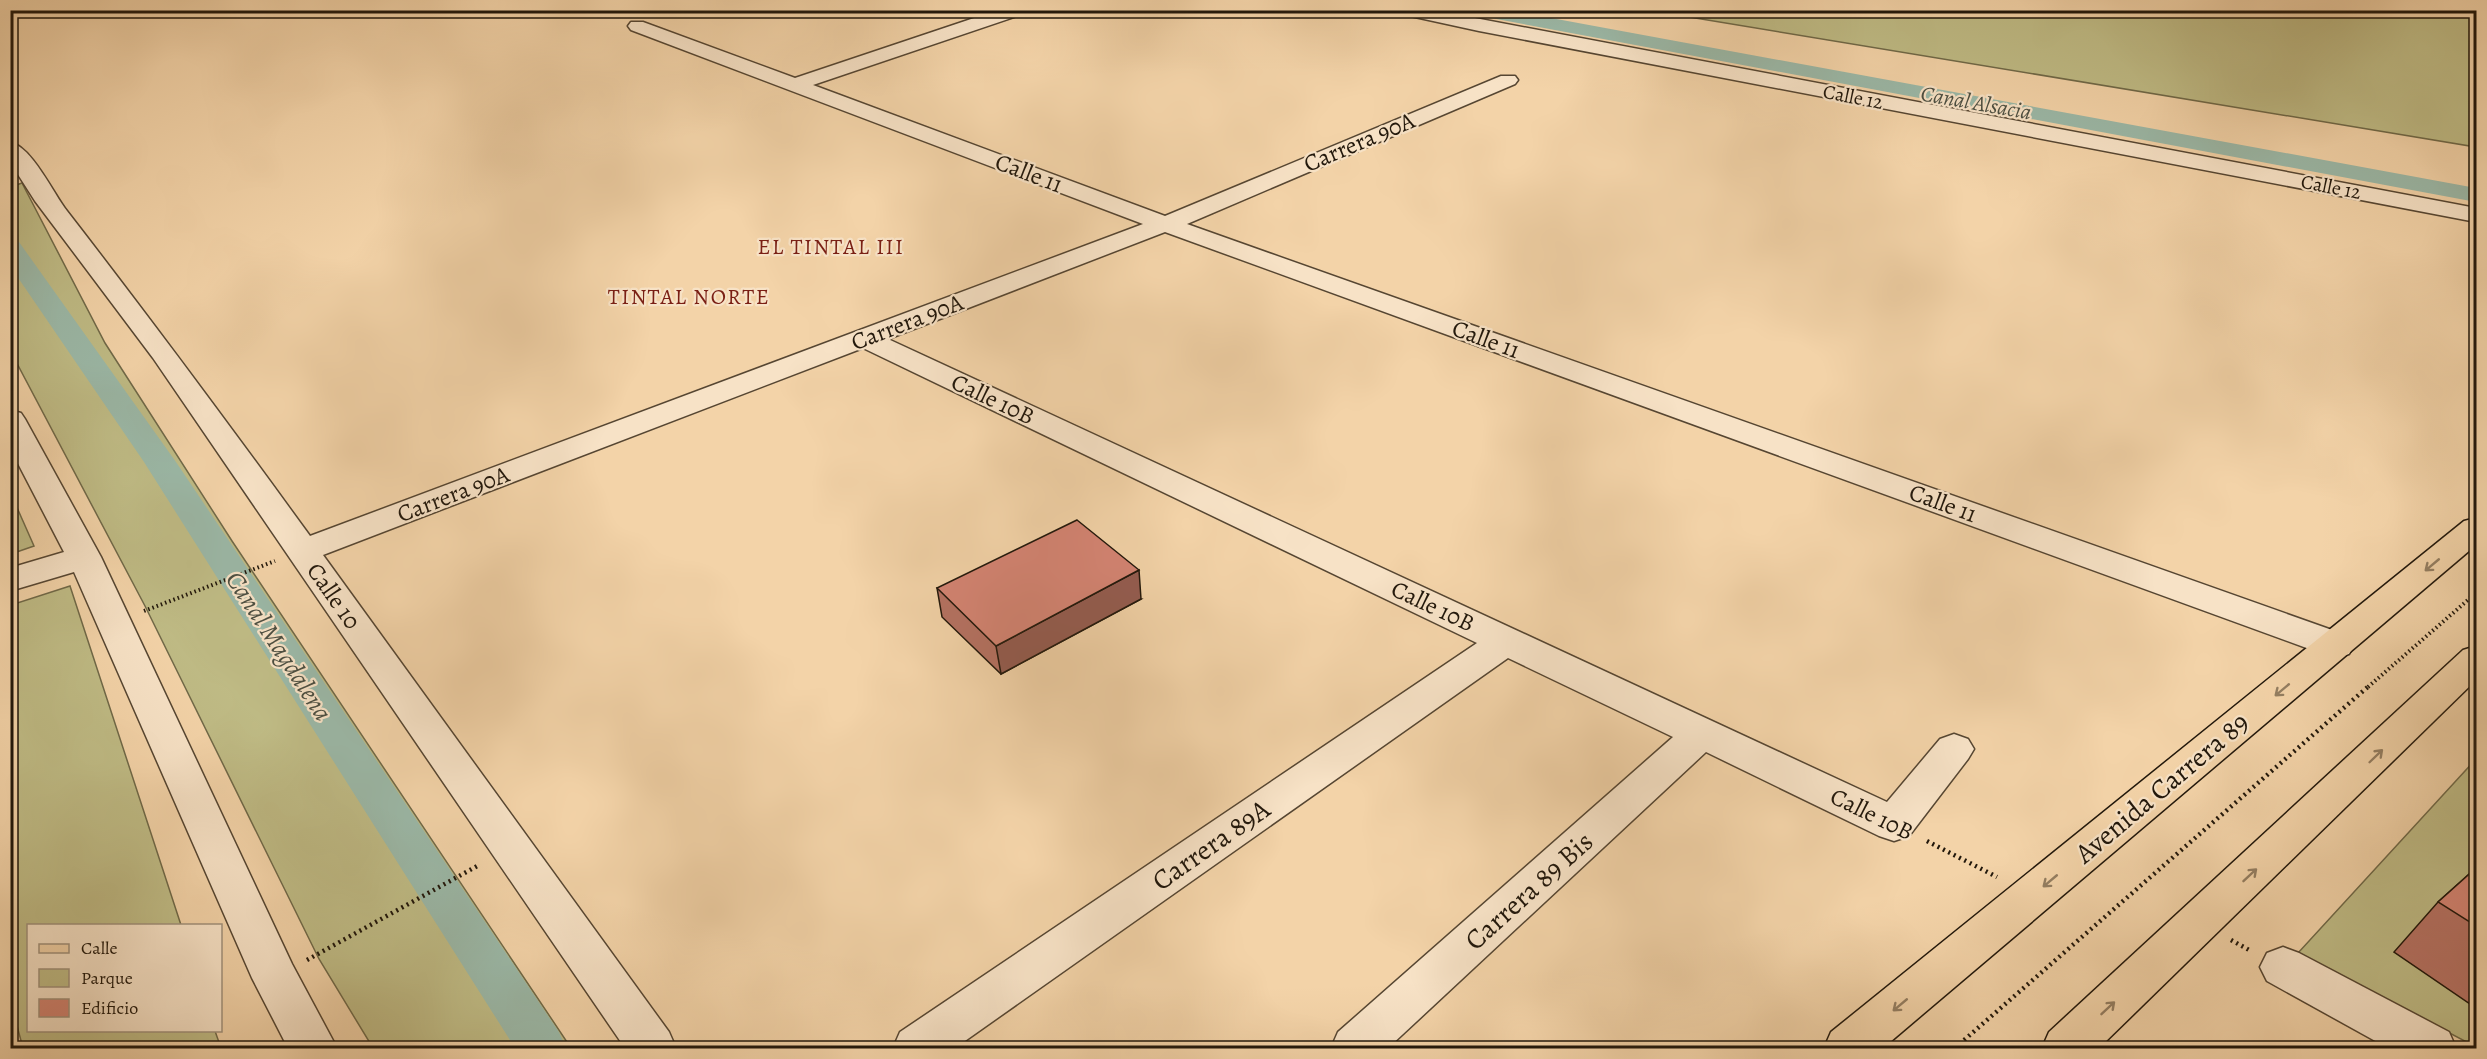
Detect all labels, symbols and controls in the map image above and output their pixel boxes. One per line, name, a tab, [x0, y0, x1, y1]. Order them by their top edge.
street label: Calle 12	[1821, 78, 1886, 116]
water label: Canal Alsacia	[1918, 79, 2034, 127]
street label: Carrera 90A	[1299, 104, 1420, 180]
street label: Calle 11	[991, 146, 1067, 200]
street label: Calle 12	[2299, 168, 2364, 206]
district label: EL TINTAL III	[758, 232, 905, 262]
district label: TINTAL NORTE	[608, 282, 770, 312]
street label: Carrera 90A	[846, 286, 969, 358]
street label: Calle 11	[1448, 312, 1524, 366]
street label: Calle 10B	[946, 366, 1040, 432]
street label: Carrera 90A	[392, 458, 515, 530]
street label: Calle 11	[1905, 476, 1981, 530]
street label: Calle 10	[300, 556, 368, 636]
one-way arrow	[2424, 559, 2440, 572]
water label: Canal Magdalena	[218, 564, 340, 728]
street label: Calle 10B	[1386, 573, 1480, 639]
one-way arrow	[2274, 683, 2290, 696]
street label: Avenida Carrera 89	[2066, 704, 2257, 873]
one-way arrow	[2368, 749, 2383, 763]
street label: Calle 10B	[1825, 780, 1919, 848]
street label: Carrera 89A	[1144, 790, 1278, 900]
street label: Carrera 89 Bis	[1457, 823, 1601, 959]
one-way arrow	[2243, 868, 2258, 882]
one-way arrow	[2043, 874, 2058, 888]
legend	[27, 924, 222, 1032]
text: Calle	[81, 936, 118, 960]
text: Parque	[81, 966, 133, 990]
text: Edificio	[81, 996, 138, 1020]
one-way arrow	[1892, 999, 1908, 1012]
one-way arrow	[2101, 1001, 2116, 1016]

